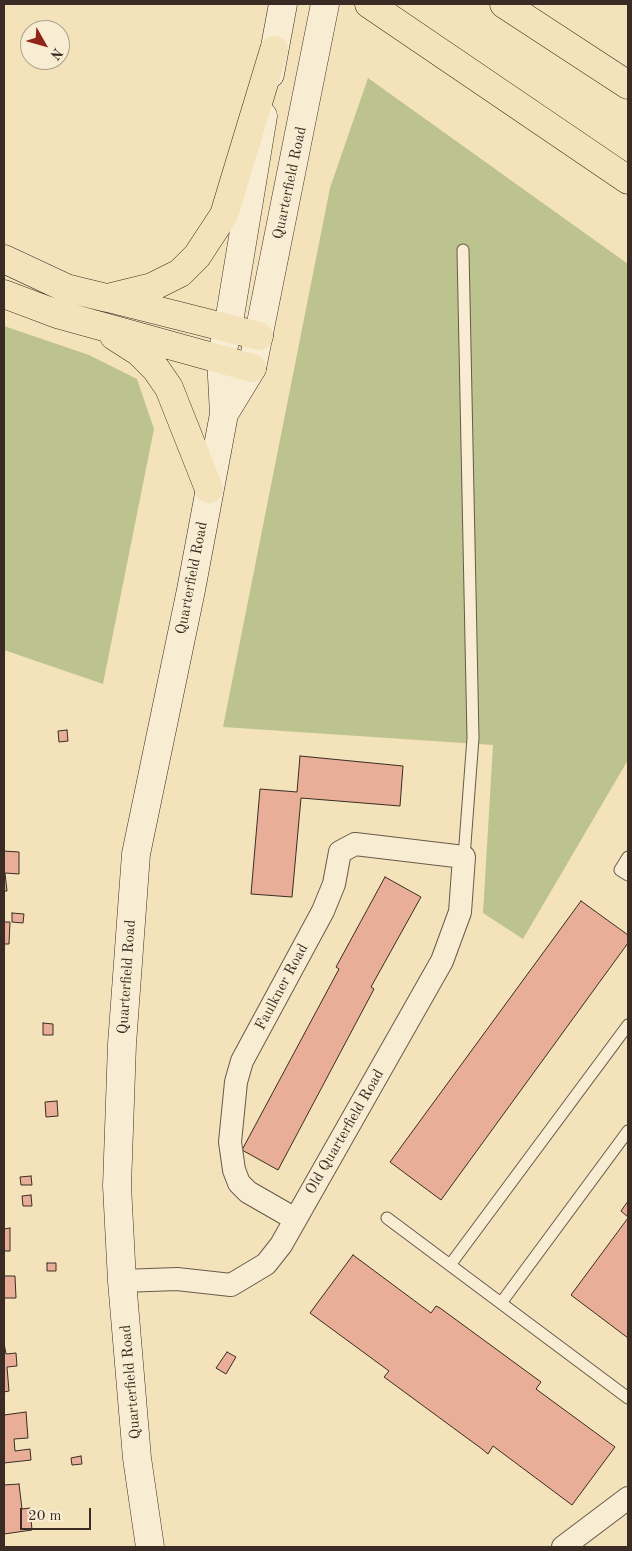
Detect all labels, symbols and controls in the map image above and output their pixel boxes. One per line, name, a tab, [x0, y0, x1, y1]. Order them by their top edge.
north arrow	[20, 20, 70, 70]
text: N	[47, 45, 65, 62]
street label: Quarterfield Road	[269, 125, 311, 241]
street label: Quarterfield Road	[172, 520, 212, 636]
street label: Quarterfield Road	[114, 919, 140, 1035]
street label: Faulkner Road	[252, 941, 312, 1033]
street label: Old Quarterfield Road	[302, 1066, 388, 1198]
street label: Quarterfield Road	[117, 1324, 145, 1440]
scale bar	[22, 1498, 94, 1530]
text: 20 m	[28, 1509, 62, 1524]

